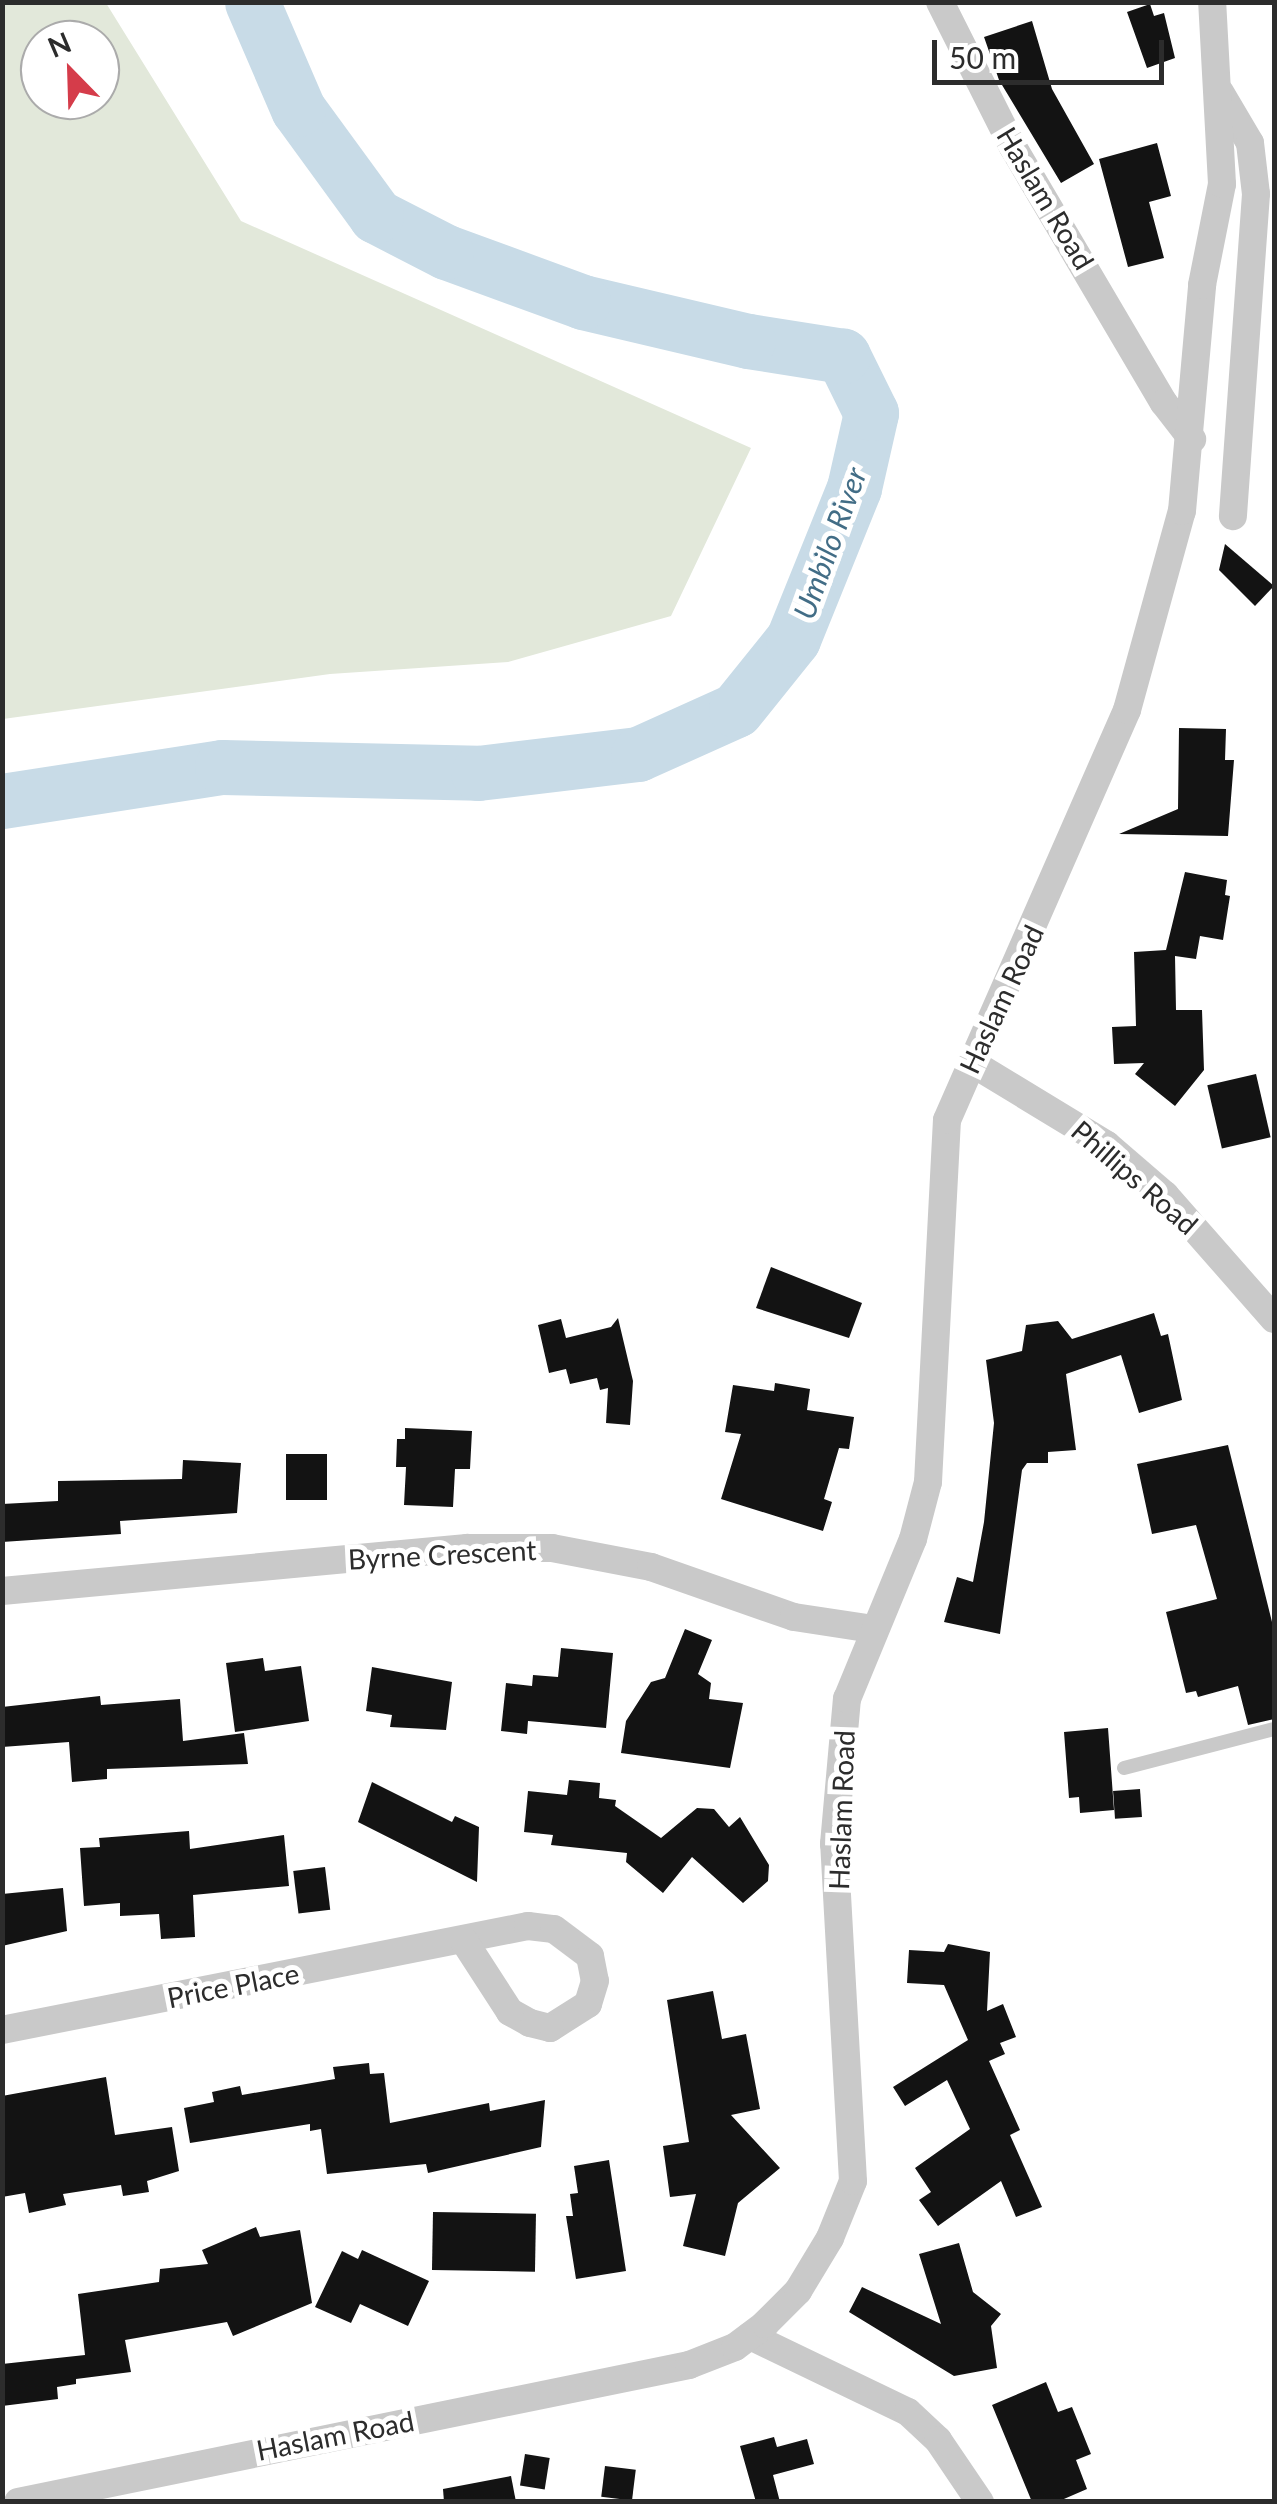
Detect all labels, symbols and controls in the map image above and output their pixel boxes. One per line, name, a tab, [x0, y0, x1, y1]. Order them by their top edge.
north arrow	[20, 20, 120, 120]
scale bar	[937, 20, 1170, 82]
text: N	[42, 24, 76, 64]
text: 50 m	[949, 39, 1016, 75]
street label: Haslam Road	[990, 121, 1102, 275]
water label: Umbilo River	[785, 462, 873, 624]
street label: Haslam Road	[952, 919, 1050, 1079]
street label: Phillips Road	[1065, 1113, 1205, 1241]
street label: Byrne Crescent	[347, 1532, 537, 1576]
street label: Haslam Road	[821, 1730, 861, 1890]
street label: Price Place	[164, 1956, 302, 2014]
street label: Haslam Road	[253, 2403, 417, 2467]

